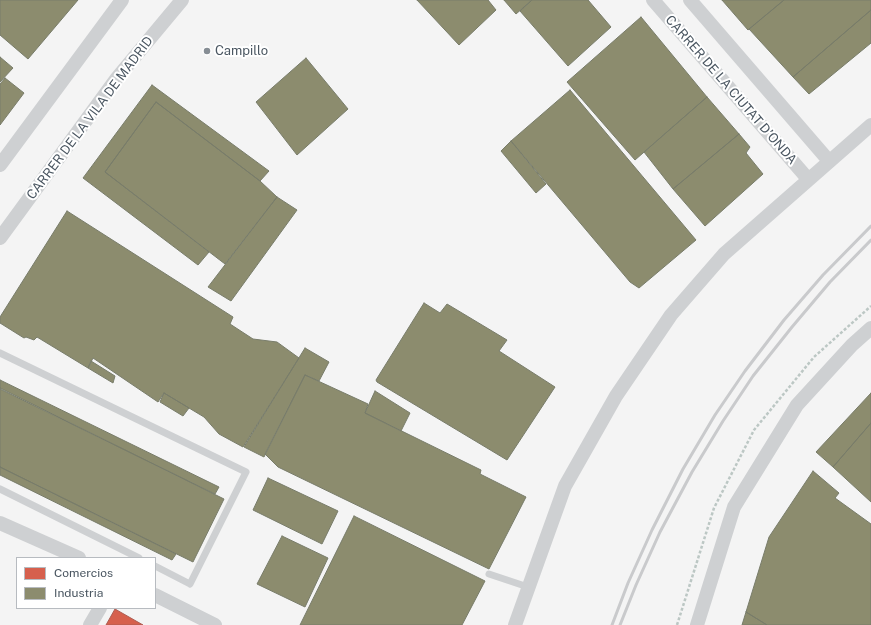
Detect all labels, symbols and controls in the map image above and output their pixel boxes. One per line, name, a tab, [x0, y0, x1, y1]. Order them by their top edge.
street label: CARRER DE LA CIUTAT D’ONDA	[662, 12, 800, 168]
street label: CARRER DE LA VILA DE MADRID	[24, 33, 156, 203]
place label: Campillo	[215, 43, 268, 59]
marker: Campillo	[202, 46, 212, 56]
legend	[16, 557, 156, 609]
text: Comercios	[54, 566, 113, 580]
text: Industria	[54, 586, 103, 600]

